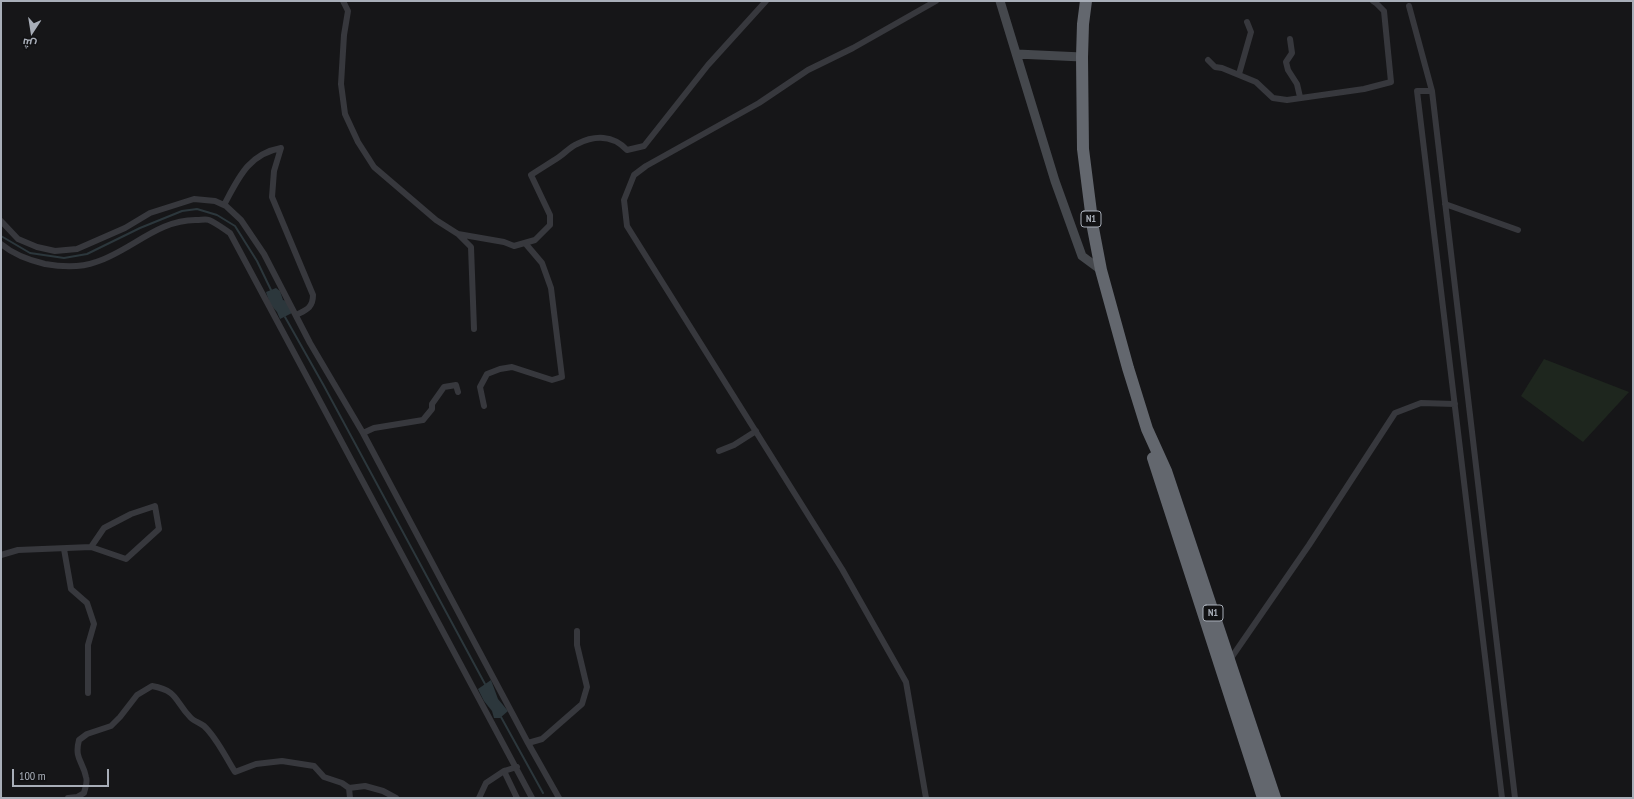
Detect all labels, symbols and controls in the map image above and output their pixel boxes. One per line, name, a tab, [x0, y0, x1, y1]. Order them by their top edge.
north arrow	[12, 12, 52, 52]
text: ش	[21, 35, 38, 52]
road number: N1	[1081, 211, 1101, 227]
road number: N1	[1203, 605, 1223, 621]
scale bar	[14, 761, 111, 787]
text: 100 m	[19, 768, 46, 783]

